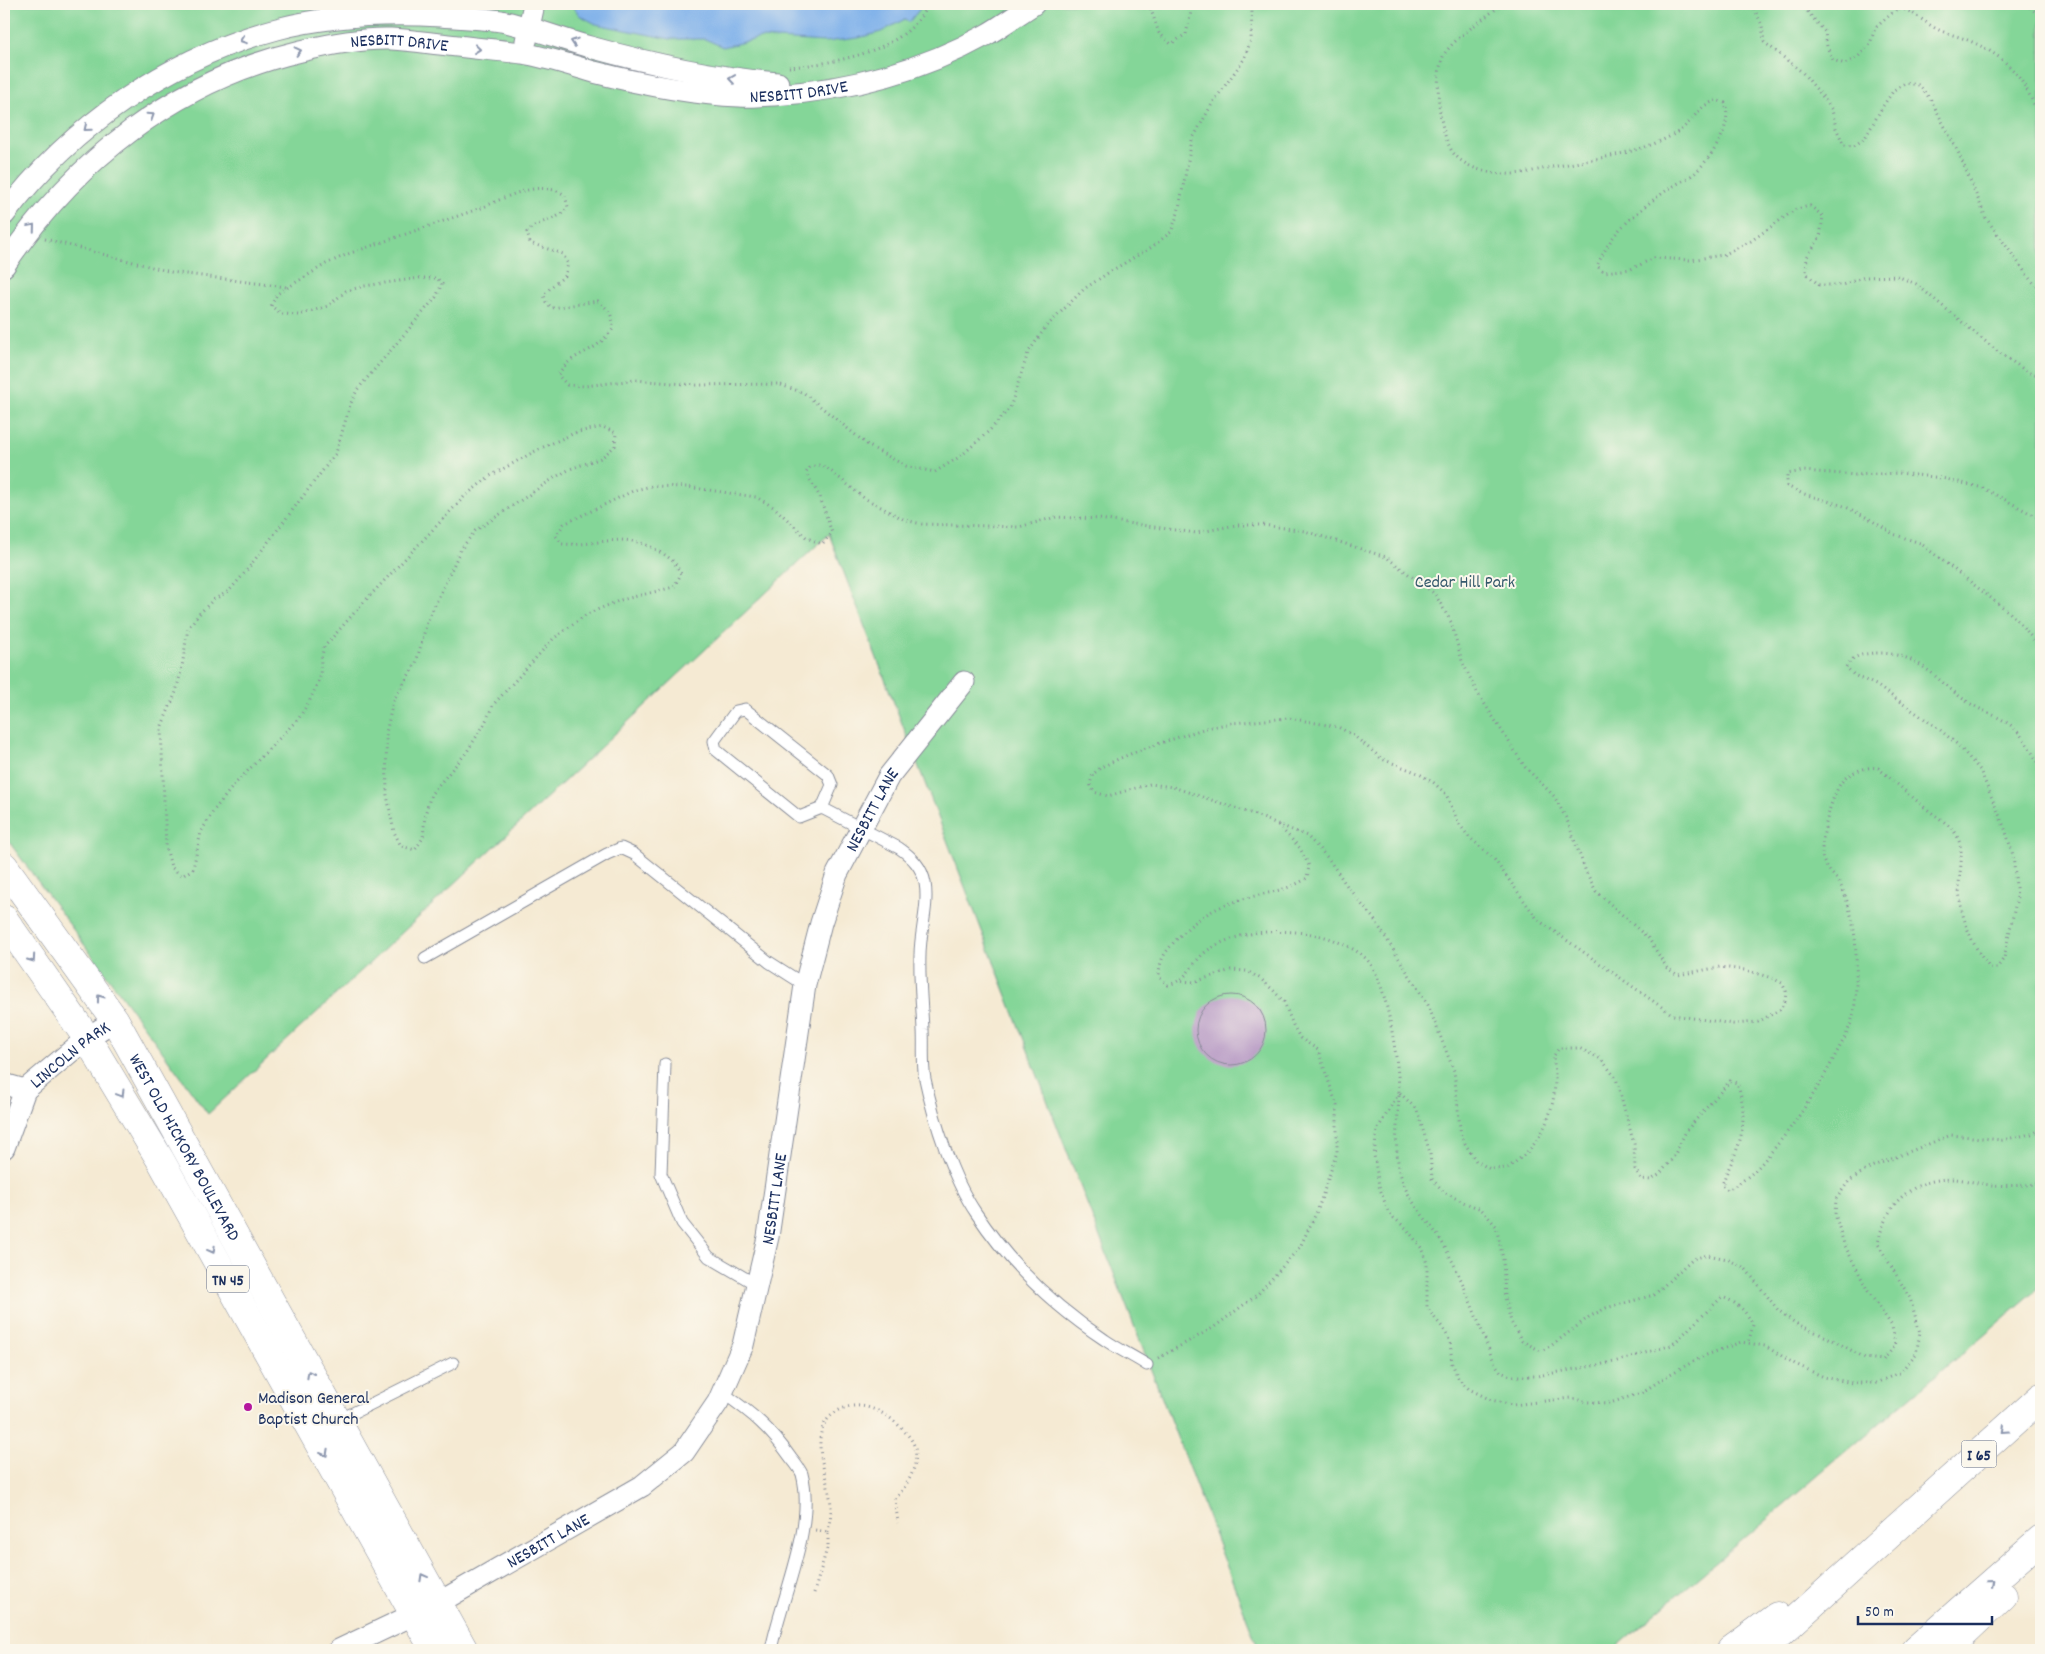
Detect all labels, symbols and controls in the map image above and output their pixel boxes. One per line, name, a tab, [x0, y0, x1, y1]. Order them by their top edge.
street label: NESBITT DRIVE	[349, 29, 449, 60]
one-way arrow	[239, 34, 248, 44]
one-way arrow	[570, 38, 579, 48]
one-way arrow	[473, 43, 481, 54]
one-way arrow	[294, 46, 303, 57]
one-way arrow	[728, 74, 736, 85]
street label: NESBITT DRIVE	[749, 75, 850, 111]
one-way arrow	[145, 113, 154, 123]
one-way arrow	[84, 123, 93, 131]
one-way arrow	[27, 224, 35, 233]
park label: Cedar Hill Park	[1415, 571, 1515, 596]
street label: NESBITT LANE	[841, 763, 906, 857]
one-way arrow	[26, 953, 35, 963]
one-way arrow	[97, 994, 106, 1004]
street label: LINCOLN PARK	[25, 1016, 116, 1096]
street label: WEST OLD HICKORY BOULEVARD	[121, 1050, 245, 1246]
one-way arrow	[114, 1089, 124, 1098]
street label: NESBITT LANE	[757, 1152, 795, 1248]
one-way arrow	[205, 1245, 215, 1254]
road number: TN 45	[207, 1266, 249, 1292]
one-way arrow	[307, 1370, 317, 1379]
place label: Madison General Baptist Church	[258, 1387, 370, 1433]
marker: Madison General Baptist Church	[242, 1401, 254, 1413]
one-way arrow	[2002, 1424, 2011, 1433]
road number: I 65	[1962, 1440, 1996, 1468]
one-way arrow	[319, 1448, 329, 1457]
street label: NESBITT LANE	[503, 1509, 595, 1576]
one-way arrow	[420, 1573, 430, 1582]
one-way arrow	[1985, 1580, 1994, 1589]
scale bar	[1858, 1594, 1991, 1626]
text: 50 m	[1865, 1602, 1894, 1624]

